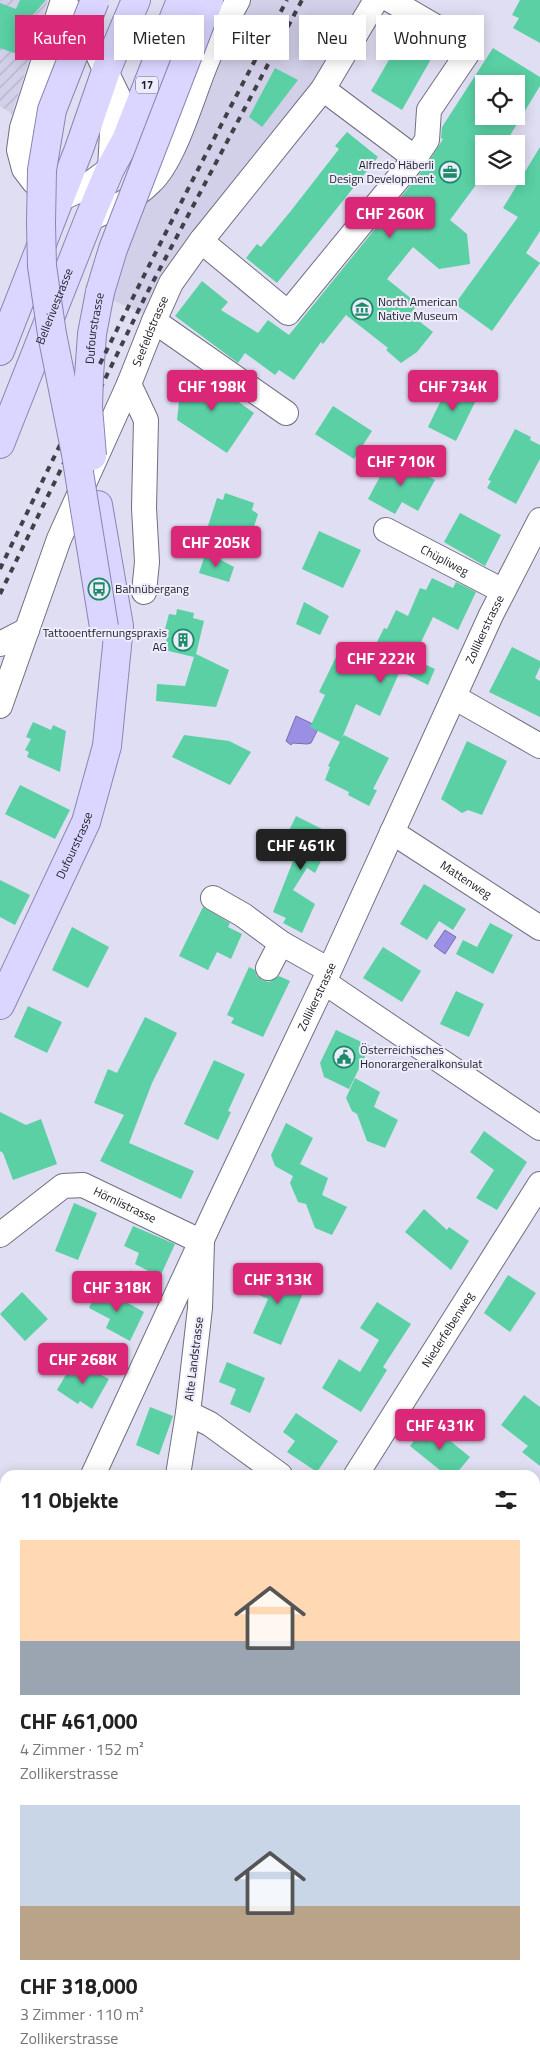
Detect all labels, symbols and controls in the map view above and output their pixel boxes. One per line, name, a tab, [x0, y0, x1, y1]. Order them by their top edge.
chip: Kaufen	[15, 15, 104, 60]
chip: Mieten	[114, 15, 204, 60]
chip: Filter	[214, 15, 289, 60]
chip: Neu	[299, 15, 366, 60]
chip: Wohnung	[376, 15, 484, 60]
map controls	[475, 75, 525, 185]
button: locate	[475, 75, 525, 125]
road number: 17	[136, 76, 158, 94]
button: layers	[475, 135, 525, 185]
place label: Alfredo Häberli Design Development	[329, 155, 435, 188]
office icon: Alfredo Häberli Design Development	[438, 160, 462, 184]
pin: CHF 260K	[338, 196, 442, 239]
text: CHF 260K	[356, 201, 424, 225]
street label: Bellerivestrasse	[30, 265, 78, 347]
street label: Dufourstrasse	[80, 291, 109, 365]
place label: North American Native Museum	[378, 292, 458, 325]
street label: Seefeldstrasse	[127, 293, 173, 369]
museum icon: North American Native Museum	[350, 297, 374, 321]
pin: CHF 198K	[160, 370, 264, 412]
pin: CHF 734K	[401, 370, 505, 412]
text: CHF 198K	[178, 374, 246, 398]
text: CHF 734K	[419, 374, 487, 398]
pin: CHF 710K	[349, 444, 453, 487]
text: CHF 710K	[367, 449, 435, 473]
pin: CHF 205K	[164, 526, 268, 568]
text: CHF 205K	[182, 530, 250, 554]
street label: Chüpliweg	[417, 540, 472, 581]
bus stop icon: Bahnübergang	[87, 577, 111, 601]
place label: Bahnübergang	[115, 579, 189, 598]
street label: Zollikerstrasse	[460, 591, 509, 667]
place label: Tattooentfernungspraxis AG	[43, 623, 167, 656]
building icon: Tattooentfernungspraxis AG	[171, 628, 195, 652]
pin: CHF 222K	[329, 642, 433, 684]
text: CHF 222K	[347, 646, 415, 670]
street label: Dufourstrasse	[50, 810, 97, 882]
pin: CHF 461K	[249, 828, 353, 871]
text: CHF 461K	[267, 833, 335, 857]
street label: Mattenweg	[436, 856, 496, 903]
street label: Zollikerstrasse	[292, 959, 341, 1034]
place label: Österreichisches Honorargeneralkonsulat	[360, 1040, 483, 1073]
public building icon: Österreichisches Honorargeneralkonsulat	[332, 1045, 356, 1069]
street label: Hörnlistrasse	[90, 1181, 159, 1228]
pin: CHF 313K	[226, 1262, 330, 1305]
text: CHF 313K	[244, 1267, 312, 1291]
pin: CHF 318K	[65, 1270, 169, 1313]
text: CHF 318K	[83, 1275, 151, 1299]
street label: Niederfelbenweg	[416, 1288, 479, 1371]
street label: Alte Landstrasse	[179, 1316, 208, 1402]
pin: CHF 268K	[31, 1342, 135, 1385]
text: CHF 268K	[49, 1347, 117, 1371]
pin: CHF 431K	[388, 1408, 492, 1451]
text: CHF 431K	[406, 1413, 474, 1437]
text: 11 Objekte	[20, 1484, 119, 1516]
icon: filters	[492, 1486, 520, 1514]
icon: home	[225, 1573, 315, 1663]
text: CHF 461,000	[20, 1705, 137, 1737]
text: 4 Zimmer · 152 m²	[20, 1737, 144, 1761]
text: Zollikerstrasse	[20, 1761, 118, 1785]
icon: home	[225, 1838, 315, 1928]
text: CHF 318,000	[20, 1970, 137, 2002]
text: 3 Zimmer · 110 m²	[20, 2002, 144, 2026]
text: Zollikerstrasse	[20, 2026, 118, 2050]

